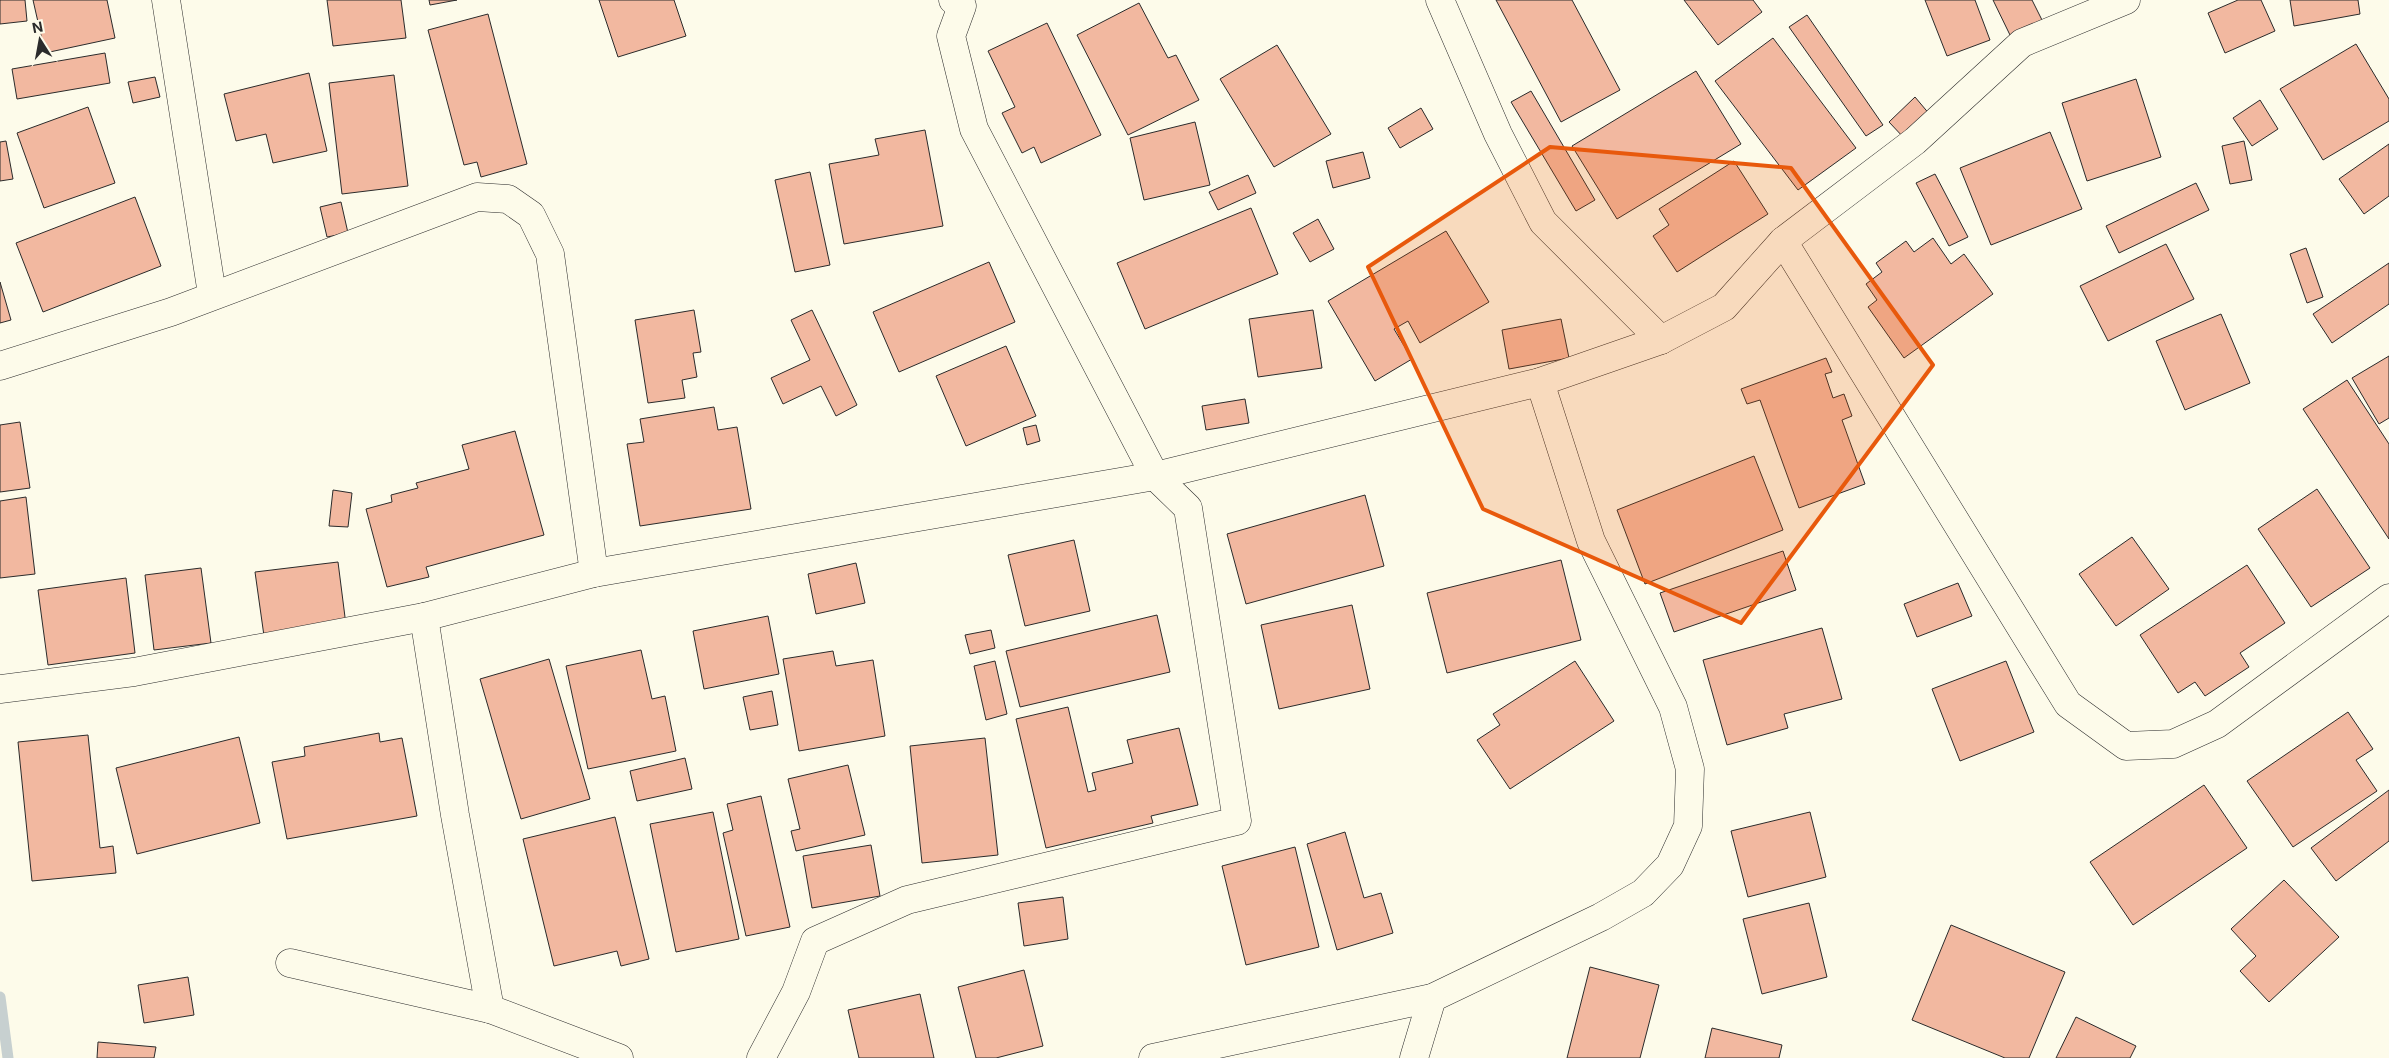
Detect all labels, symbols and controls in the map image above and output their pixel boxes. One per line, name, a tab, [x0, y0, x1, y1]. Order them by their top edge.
north arrow	[15, 15, 65, 65]
text: N	[31, 17, 44, 36]

